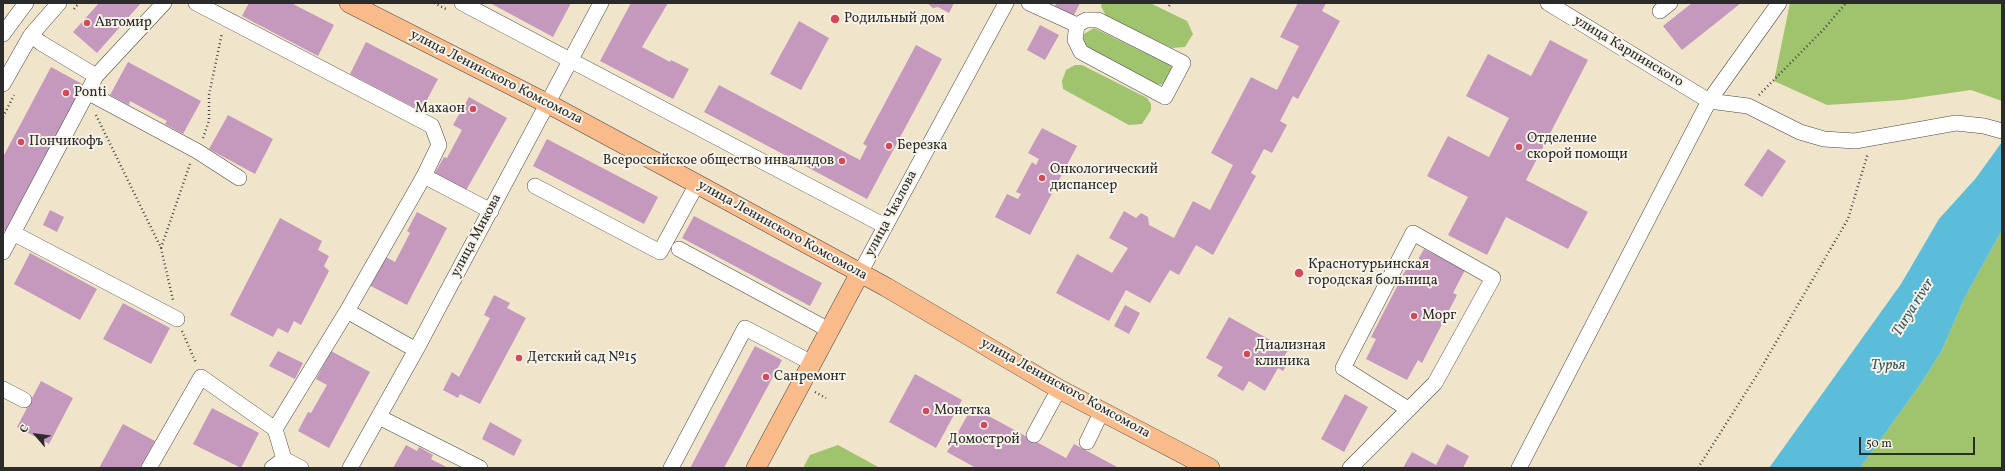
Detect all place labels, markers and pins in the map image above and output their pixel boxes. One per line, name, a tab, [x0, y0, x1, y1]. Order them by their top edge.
place label: Родильный дом	[844, 11, 945, 27]
marker: Родильный дом	[829, 13, 841, 25]
place label: Автомир	[95, 15, 152, 31]
marker: Автомир	[82, 18, 92, 28]
place label: Ponti	[74, 85, 107, 101]
marker: Ponti	[61, 88, 71, 98]
place label: Махаон	[415, 101, 465, 117]
marker: Махаон	[468, 104, 478, 114]
place label: Отделение скорой помощи	[1527, 131, 1628, 164]
place label: Пончикофъ	[29, 134, 103, 150]
marker: Пончикофъ	[16, 137, 26, 147]
place label: Березка	[897, 138, 947, 154]
marker: Березка	[884, 141, 894, 151]
marker: Отделение скорой помощи	[1514, 142, 1524, 152]
place label: Всероссийское общество инвалидов	[603, 153, 834, 169]
marker: Всероссийское общество инвалидов	[837, 156, 847, 166]
place label: Онкологический диспансер	[1050, 162, 1158, 194]
marker: Онкологический диспансер	[1037, 173, 1047, 183]
place label: Краснотурьинская городская больница	[1308, 257, 1438, 290]
marker: Краснотурьинская городская больница	[1293, 267, 1305, 279]
place label: Морг	[1422, 308, 1456, 324]
marker: Морг	[1409, 311, 1419, 321]
place label: Диализная клиника	[1255, 338, 1326, 370]
marker: Диализная клиника	[1242, 349, 1252, 359]
place label: Детский сад №15	[527, 350, 637, 366]
marker: Детский сад №15	[514, 353, 524, 363]
place label: Санремонт	[774, 369, 846, 385]
marker: Санремонт	[761, 372, 771, 382]
place label: Монетка	[934, 403, 991, 419]
marker: Монетка	[921, 406, 931, 416]
marker: Домострой	[979, 420, 989, 430]
place label: Домострой	[948, 432, 1020, 448]

